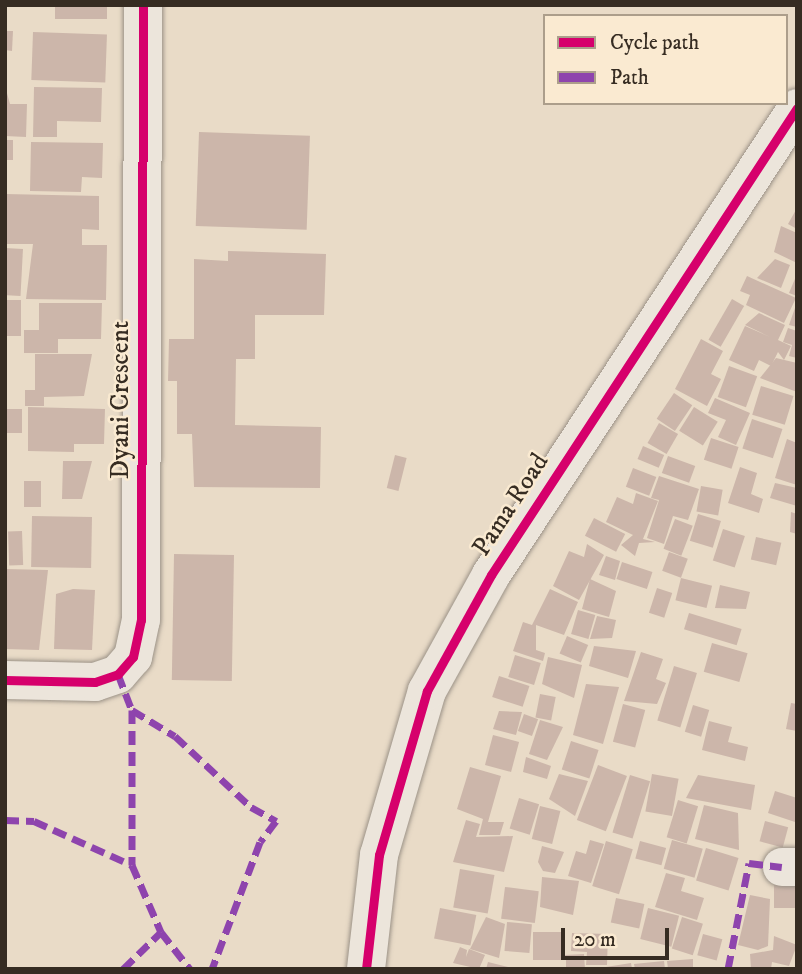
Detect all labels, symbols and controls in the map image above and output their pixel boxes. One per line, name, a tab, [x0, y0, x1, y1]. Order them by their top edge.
legend	[543, 14, 788, 105]
text: Cycle path	[610, 30, 699, 56]
text: Path	[610, 65, 649, 91]
street label: Dyani Crescent	[105, 321, 137, 479]
street label: Pama Road	[466, 448, 556, 562]
scale bar	[564, 914, 672, 958]
text: 20 m	[574, 927, 616, 953]

